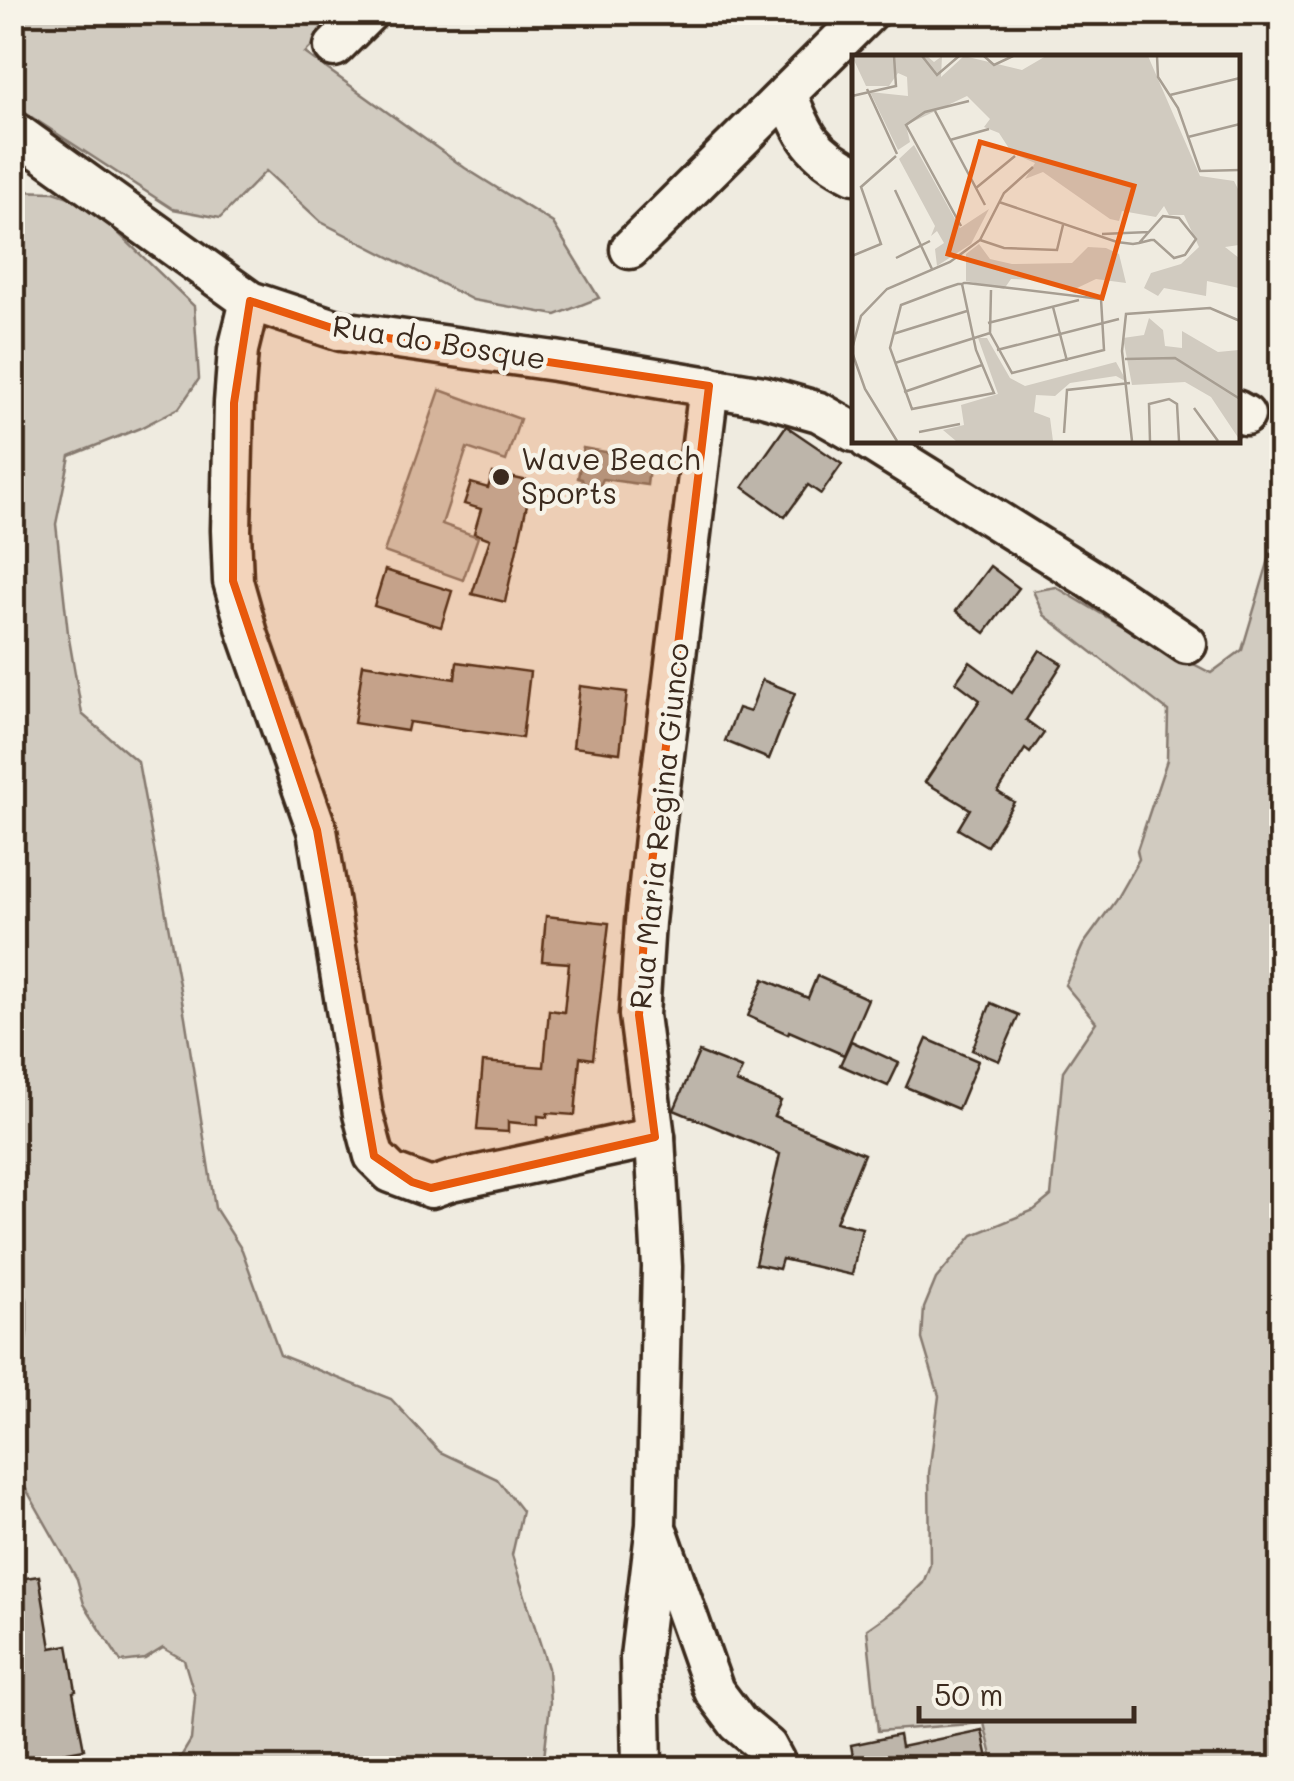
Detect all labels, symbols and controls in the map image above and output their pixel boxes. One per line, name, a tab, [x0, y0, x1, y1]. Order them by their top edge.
inset map	[852, 55, 1239, 442]
street label: Rua do Bosque	[330, 304, 549, 378]
place label: Wave Beach Sports	[521, 438, 701, 512]
marker: Wave Beach Sports	[490, 466, 512, 488]
street label: Rua Maria Regina Giunco	[619, 641, 697, 1011]
scale bar	[919, 1661, 1134, 1723]
text: 50 m	[934, 1674, 1004, 1714]

